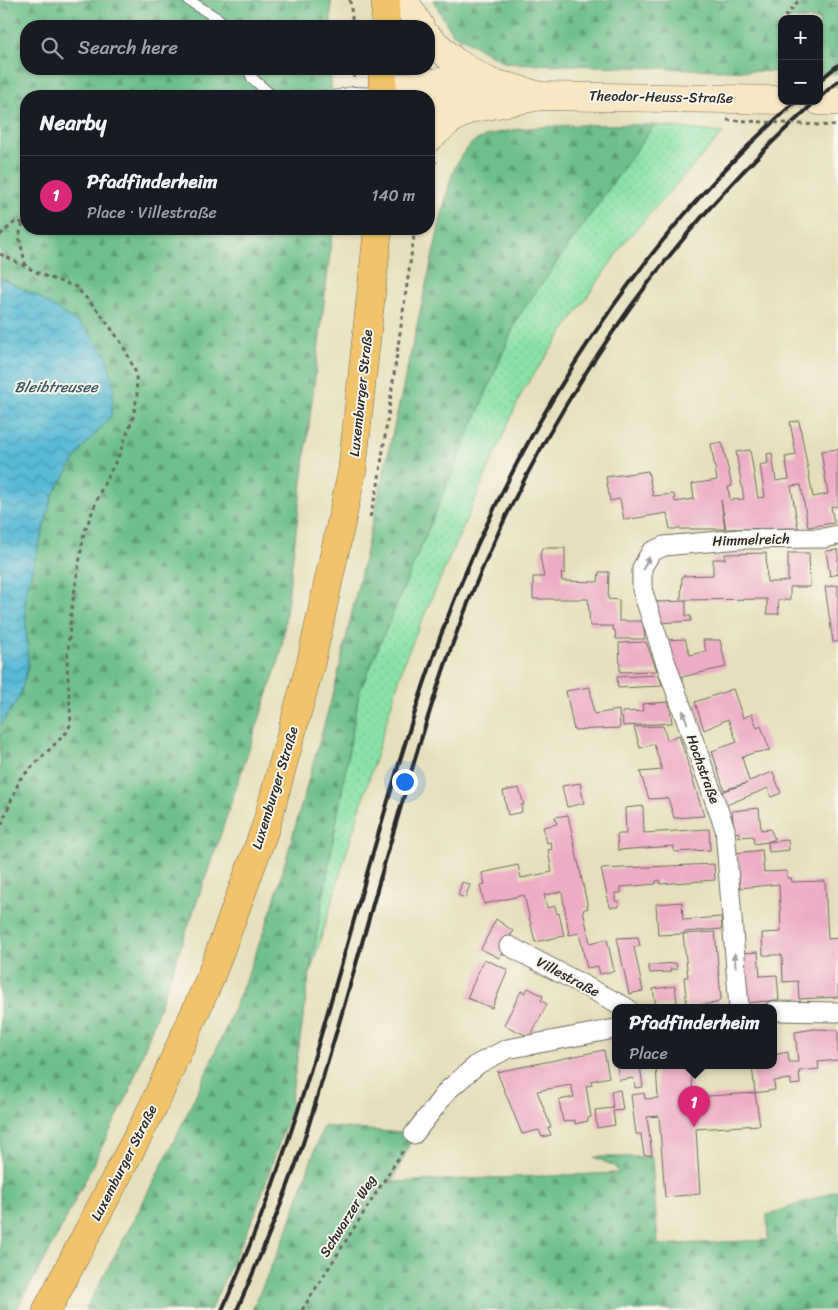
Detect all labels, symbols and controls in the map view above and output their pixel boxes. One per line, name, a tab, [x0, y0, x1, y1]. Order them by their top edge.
map controls	[778, 15, 823, 105]
button: +	[778, 15, 823, 60]
search box	[20, 20, 435, 75]
text: Search here	[78, 31, 178, 64]
icon: search	[38, 34, 66, 62]
button: −	[778, 60, 823, 105]
street label: Theodor-Heuss-Straße	[589, 83, 733, 111]
text: Nearby	[40, 104, 106, 142]
text: Pfadfinderheim	[87, 165, 217, 198]
text: 1	[53, 181, 59, 210]
text: 140 m	[372, 181, 415, 210]
text: Place · Villestraße	[87, 198, 217, 227]
street label: Luxemburger Straße	[342, 328, 380, 458]
water label: Bleibtreusee	[15, 374, 99, 400]
street label: Himmelreich	[712, 526, 790, 554]
one-way arrow	[642, 555, 650, 570]
one-way arrow	[681, 709, 689, 724]
street label: Luxemburger Straße	[244, 723, 306, 853]
street label: Hochstraße	[679, 731, 727, 808]
your location	[392, 769, 418, 795]
street label: Villestraße	[532, 950, 604, 1004]
one-way arrow	[731, 951, 739, 967]
popup	[612, 1004, 777, 1069]
text: Pfadfinderheim	[629, 1006, 760, 1039]
text: Place	[629, 1039, 668, 1068]
pin: 1	[678, 1086, 710, 1127]
street label: Luxemburger Straße	[84, 1100, 164, 1225]
street label: Schwarzer Weg	[313, 1170, 383, 1262]

